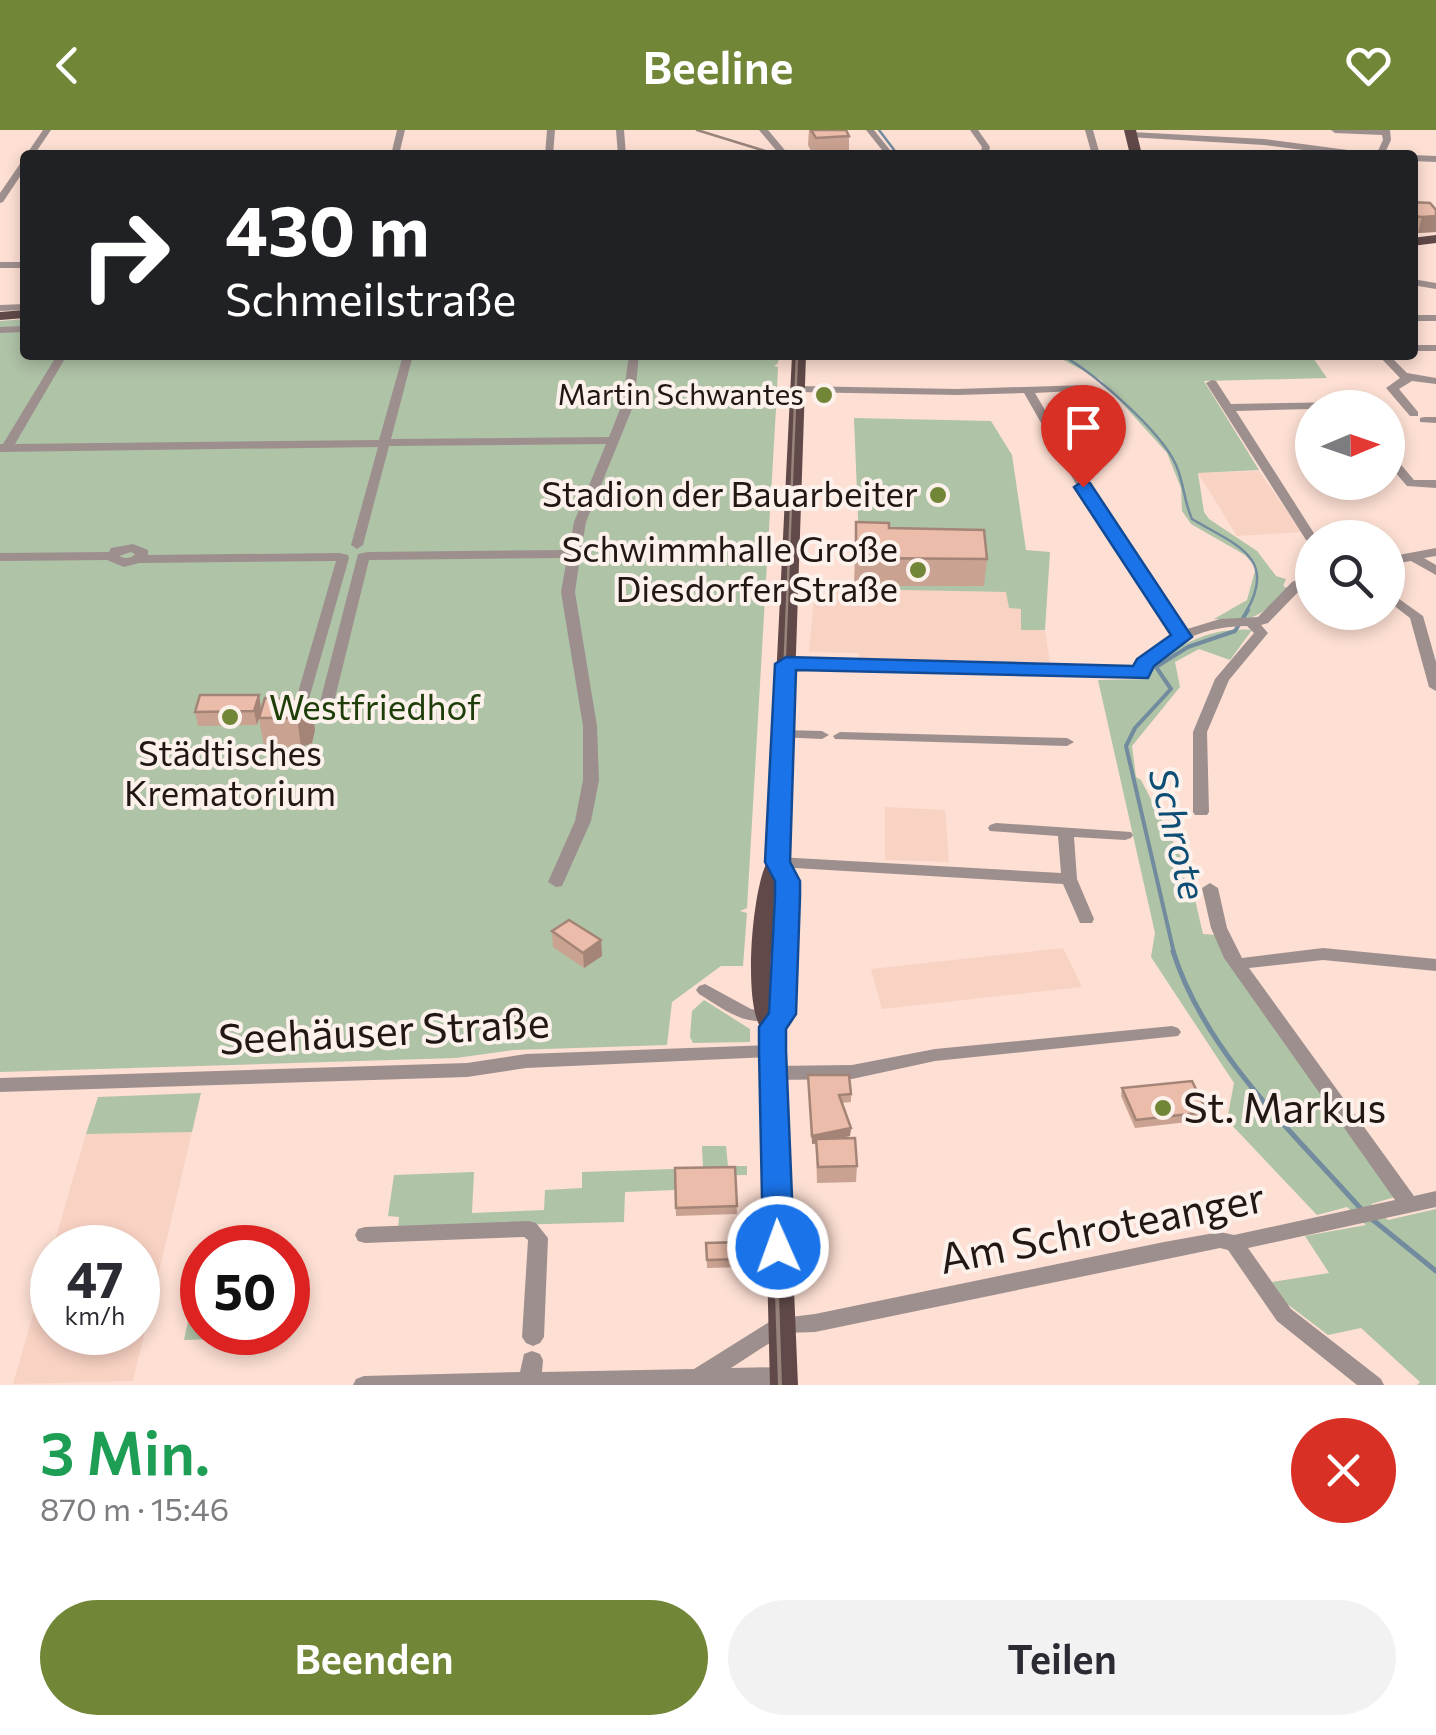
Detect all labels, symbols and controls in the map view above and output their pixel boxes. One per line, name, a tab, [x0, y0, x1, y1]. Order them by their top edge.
icon: back	[40, 38, 95, 93]
text: Beeline	[643, 38, 793, 93]
icon: heart	[1341, 38, 1396, 93]
text: 430 m	[225, 185, 430, 270]
icon: right	[60, 190, 190, 320]
text: Schmeilstraße	[225, 270, 516, 325]
place label: Martin Schwantes	[558, 374, 804, 411]
marker: Martin Schwantes	[813, 384, 835, 406]
pin	[1041, 385, 1126, 488]
north arrow	[1295, 390, 1405, 500]
map controls	[1295, 390, 1405, 630]
icon: arrive	[1056, 400, 1111, 455]
place label: Stadion der Bauarbeiter	[541, 471, 918, 514]
marker: Stadion der Bauarbeiter	[927, 484, 949, 506]
button: search	[1295, 520, 1405, 630]
place label: Schwimmhalle Große Diesdorfer Straße	[562, 526, 898, 609]
marker: Schwimmhalle Große Diesdorfer Straße	[907, 559, 929, 581]
park label: Westfriedhof	[269, 684, 481, 727]
marker: Städtisches Krematorium	[219, 706, 241, 728]
place label: Städtisches Krematorium	[124, 730, 336, 813]
water label: Schrote	[1140, 762, 1219, 904]
street label: Seehäuser Straße	[217, 994, 551, 1064]
place label: St. Markus	[1183, 1080, 1386, 1132]
marker: St. Markus	[1152, 1097, 1174, 1119]
street label: Am Schroteanger	[935, 1169, 1269, 1283]
position arrow	[726, 1195, 830, 1299]
speed limit sign: 50	[180, 1225, 310, 1355]
text: 47	[66, 1247, 124, 1308]
text: km/h	[65, 1300, 125, 1330]
text: 3 Min.	[40, 1414, 210, 1487]
button: close	[1291, 1418, 1396, 1523]
text: 870 m · 15:46	[40, 1488, 229, 1528]
button: Beenden	[40, 1600, 708, 1715]
button: Teilen	[728, 1600, 1396, 1715]

